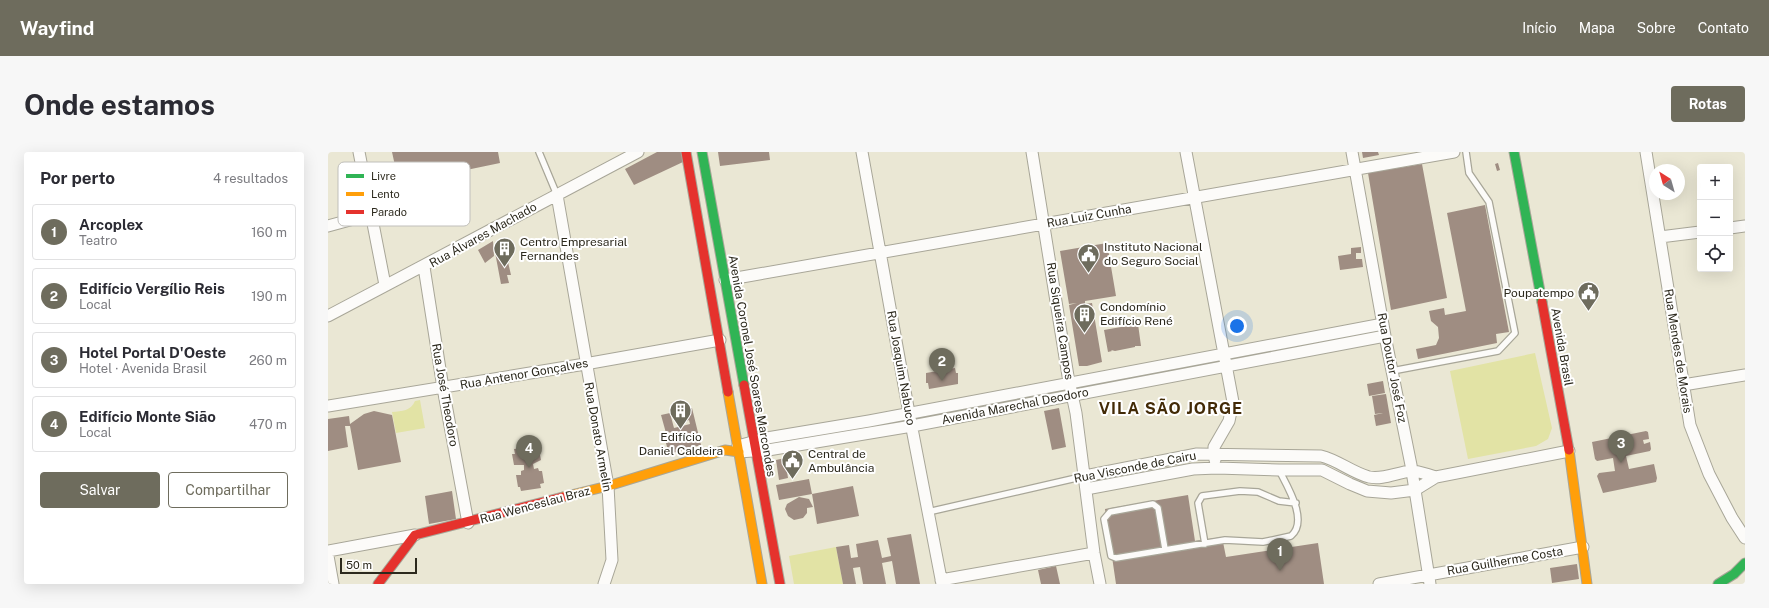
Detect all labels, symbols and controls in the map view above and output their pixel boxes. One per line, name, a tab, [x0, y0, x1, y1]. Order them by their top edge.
text: Wayfind	[20, 17, 94, 39]
text: Início	[1522, 20, 1557, 36]
text: Mapa	[1579, 20, 1615, 36]
text: Sobre	[1637, 20, 1676, 36]
text: Contato	[1698, 20, 1749, 36]
button: Rotas	[1671, 86, 1745, 122]
text: Onde estamos	[24, 88, 215, 121]
legend	[338, 162, 470, 226]
north arrow	[1649, 164, 1685, 200]
map controls	[1697, 164, 1733, 272]
button: +	[1697, 164, 1733, 200]
text: Por perto	[40, 168, 115, 188]
text: Livre	[371, 170, 396, 182]
text: 4 resultados	[213, 171, 288, 186]
text: Lento	[371, 188, 400, 200]
street label: Rua Álvares Machado	[427, 200, 539, 270]
button: −	[1697, 200, 1733, 236]
street label: Rua Luiz Cunha	[1045, 202, 1133, 230]
text: Parado	[371, 206, 407, 218]
text: Arcoplex	[79, 216, 143, 233]
text: 1	[51, 225, 57, 240]
text: 160 m	[251, 225, 287, 240]
text: Teatro	[79, 233, 117, 248]
place label: Centro Empresarial Fernandes	[520, 235, 628, 263]
building icon: Centro Empresarial Fernandes	[491, 236, 517, 269]
button: locate	[1697, 236, 1733, 272]
place label: Instituto Nacional do Seguro Social	[1104, 240, 1203, 268]
public building icon: Instituto Nacional do Seguro Social	[1075, 241, 1101, 274]
street label: Avenida Coronel José Soares Marcondes	[726, 254, 778, 478]
street label: Rua Siqueira Campos	[1044, 261, 1076, 381]
text: Edifício Vergílio Reis	[79, 280, 225, 297]
public building icon: Poupatempo	[1576, 280, 1602, 313]
place label: Poupatempo	[1504, 286, 1574, 300]
street label: Rua Mendes de Morais	[1661, 288, 1695, 414]
text: 2	[50, 289, 58, 304]
text: 190 m	[251, 289, 287, 304]
text: Local	[79, 297, 112, 312]
place label: Condomínio Edifício René	[1100, 300, 1173, 328]
building icon: Condomínio Edifício René	[1072, 301, 1098, 334]
street label: Avenida Brasil	[1548, 307, 1576, 387]
street label: Rua Joaquim Nabuco	[884, 310, 918, 427]
street label: Rua Doutor José Foz	[1374, 312, 1410, 425]
your location	[1227, 316, 1247, 336]
street label: Rua José Theodoro	[429, 342, 461, 448]
text: Hotel Portal D'Oeste	[79, 344, 226, 361]
pin: 2	[929, 348, 955, 381]
text: 3	[50, 353, 58, 368]
text: 260 m	[249, 353, 287, 368]
street label: Rua Antenor Gonçalves	[459, 356, 589, 392]
text: Hotel · Avenida Brasil	[79, 361, 207, 376]
street label: Rua Donato Armelin	[581, 381, 615, 493]
street label: Avenida Marechal Deodoro	[940, 385, 1090, 427]
building icon: Edifício Daniel Caldeira	[668, 397, 694, 430]
district label: VILA SÃO JORGE	[1099, 398, 1243, 418]
text: Edifício Monte Sião	[79, 408, 216, 425]
text: 4	[50, 417, 58, 432]
text: 470 m	[249, 417, 287, 432]
text: Local	[79, 425, 112, 440]
place label: Edifício Daniel Caldeira	[639, 430, 723, 458]
pin: 3	[1608, 430, 1634, 463]
pin: 4	[516, 435, 542, 468]
place label: Central de Ambulância	[808, 447, 874, 475]
public building icon: Central de Ambulância	[779, 448, 805, 481]
street label: Rua Visconde de Cairu	[1073, 448, 1197, 486]
button: Salvar	[40, 472, 160, 508]
button: Compartilhar	[168, 472, 288, 508]
street label: Rua Wenceslau Braz	[479, 484, 592, 526]
pin: 1	[1267, 538, 1293, 571]
street label: Rua Guilherme Costa	[1446, 544, 1564, 578]
scale bar	[340, 556, 417, 575]
text: 50 m	[346, 559, 372, 571]

